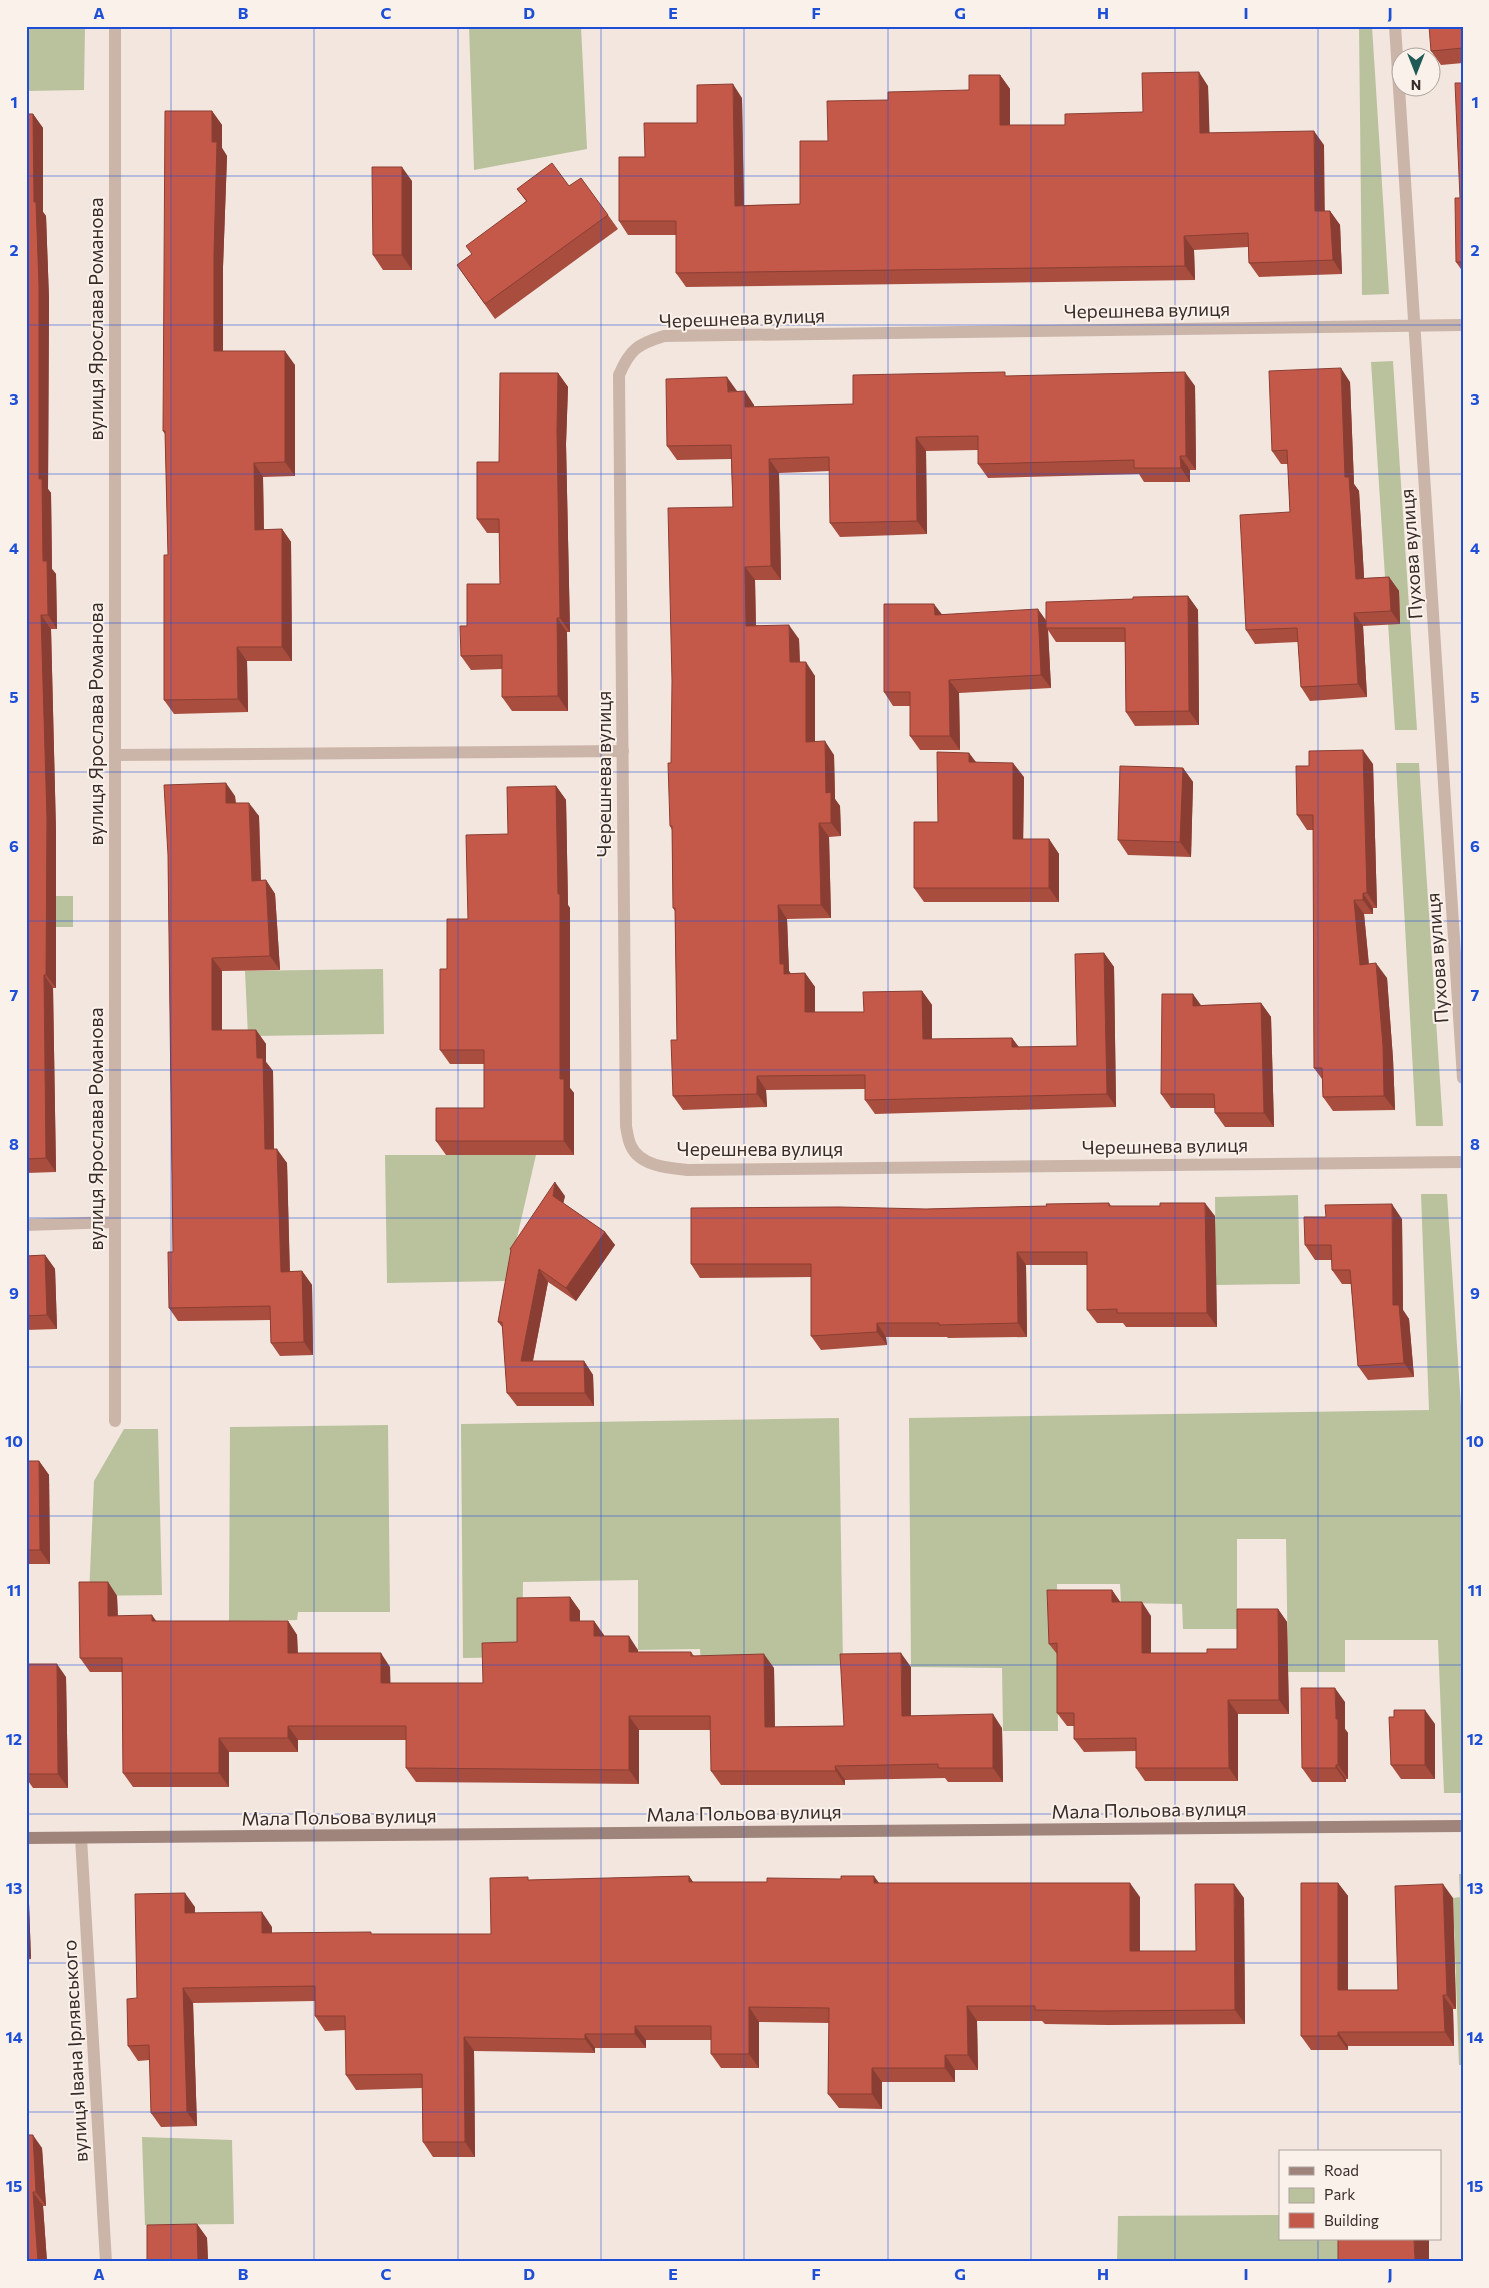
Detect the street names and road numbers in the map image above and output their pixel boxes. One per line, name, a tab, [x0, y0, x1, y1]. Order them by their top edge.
street label: вулиця Ярослава Романова	[84, 197, 107, 441]
street label: Черешнева вулиця	[1064, 297, 1230, 322]
street label: Черешнева вулиця	[658, 303, 825, 332]
street label: Пухова вулиця	[1394, 488, 1427, 620]
street label: вулиця Ярослава Романова	[84, 602, 107, 846]
street label: Черешнева вулиця	[592, 691, 615, 857]
street label: Пухова вулиця	[1420, 892, 1453, 1024]
street label: вулиця Ярослава Романова	[84, 1007, 107, 1251]
street label: Черешнева вулиця	[1082, 1133, 1248, 1158]
street label: Черешнева вулиця	[677, 1137, 843, 1160]
street label: Мала Польова вулиця	[1051, 1796, 1247, 1823]
street label: Мала Польова вулиця	[646, 1799, 842, 1826]
street label: Мала Польова вулиця	[241, 1803, 437, 1830]
street label: вулиця Івана Ірлявського	[57, 1939, 92, 2163]

